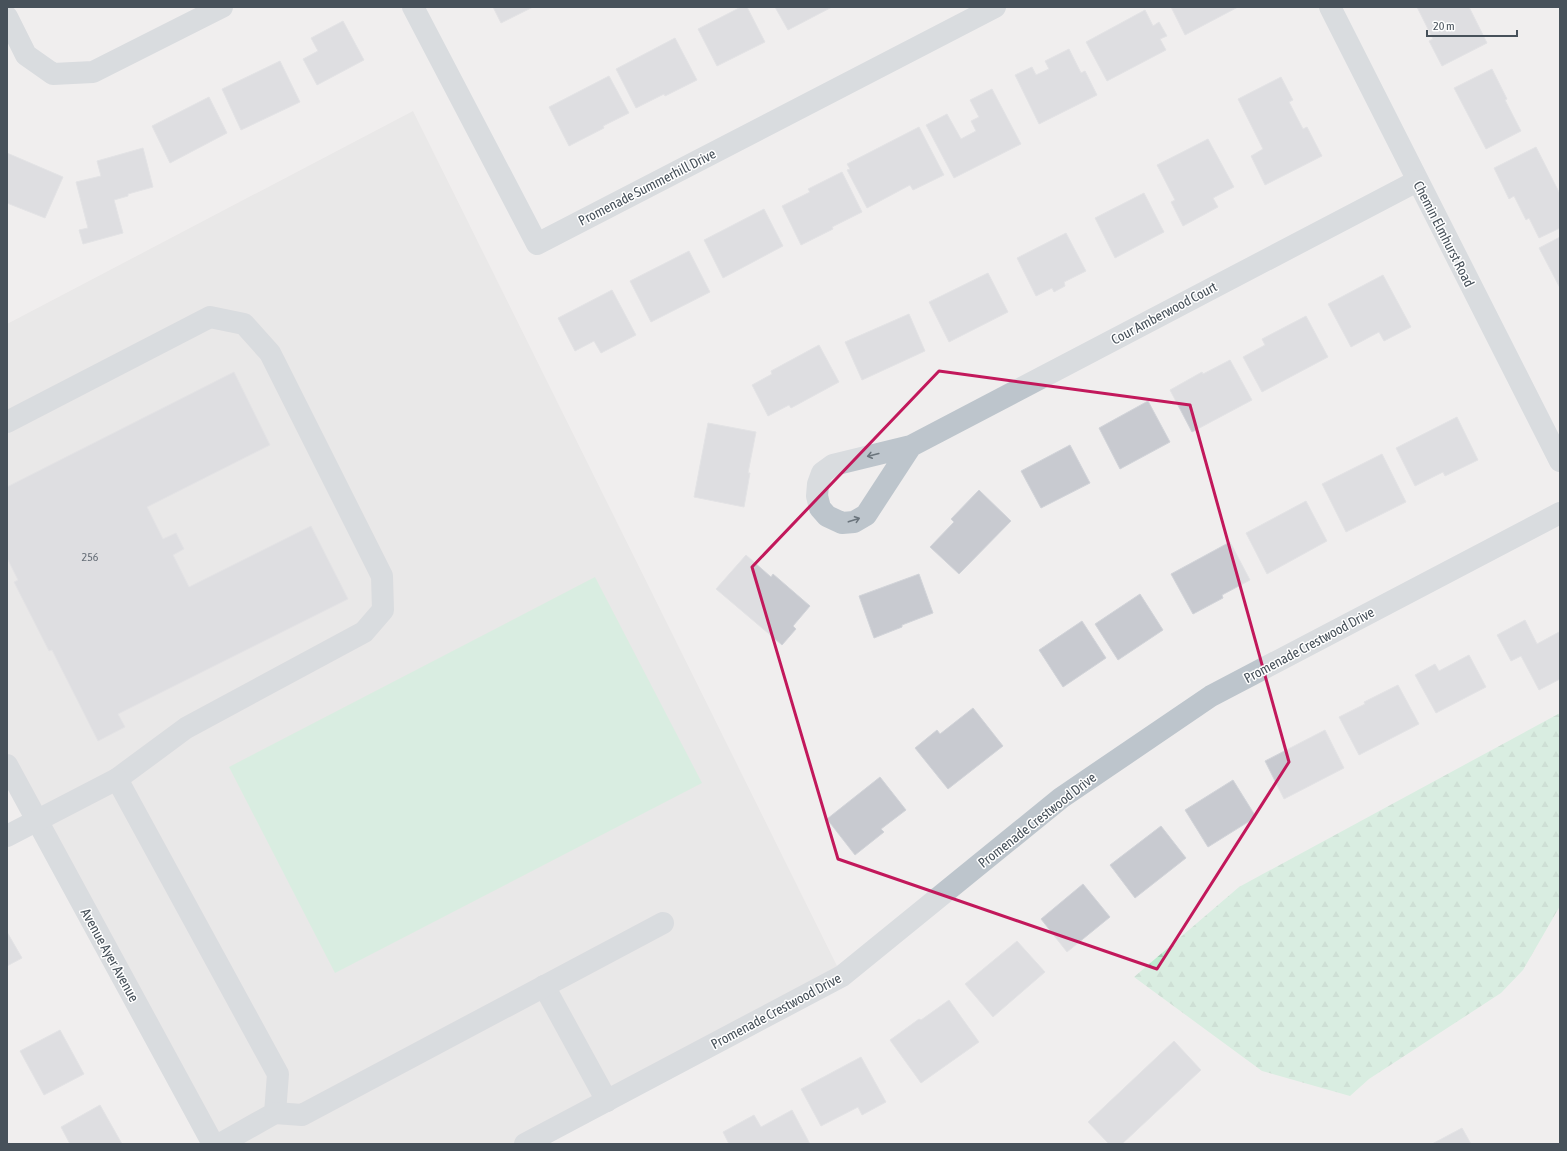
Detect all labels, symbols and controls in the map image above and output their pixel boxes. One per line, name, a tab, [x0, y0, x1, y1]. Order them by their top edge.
scale bar	[1427, 12, 1517, 38]
text: 20 m	[1433, 19, 1455, 33]
street label: Promenade Summerhill Drive	[576, 145, 718, 229]
street label: Chemin Elmhurst Road	[1410, 178, 1478, 290]
street label: Cour Amberwood Court	[1108, 278, 1220, 348]
one-way arrow	[867, 452, 880, 459]
one-way arrow	[847, 516, 860, 523]
house number: 256	[82, 550, 99, 564]
street label: Promenade Crestwood Drive	[1241, 604, 1377, 686]
street label: Promenade Crestwood Drive	[975, 769, 1099, 871]
street label: Avenue Ayer Avenue	[78, 905, 142, 1005]
street label: Promenade Crestwood Drive	[708, 970, 844, 1052]

